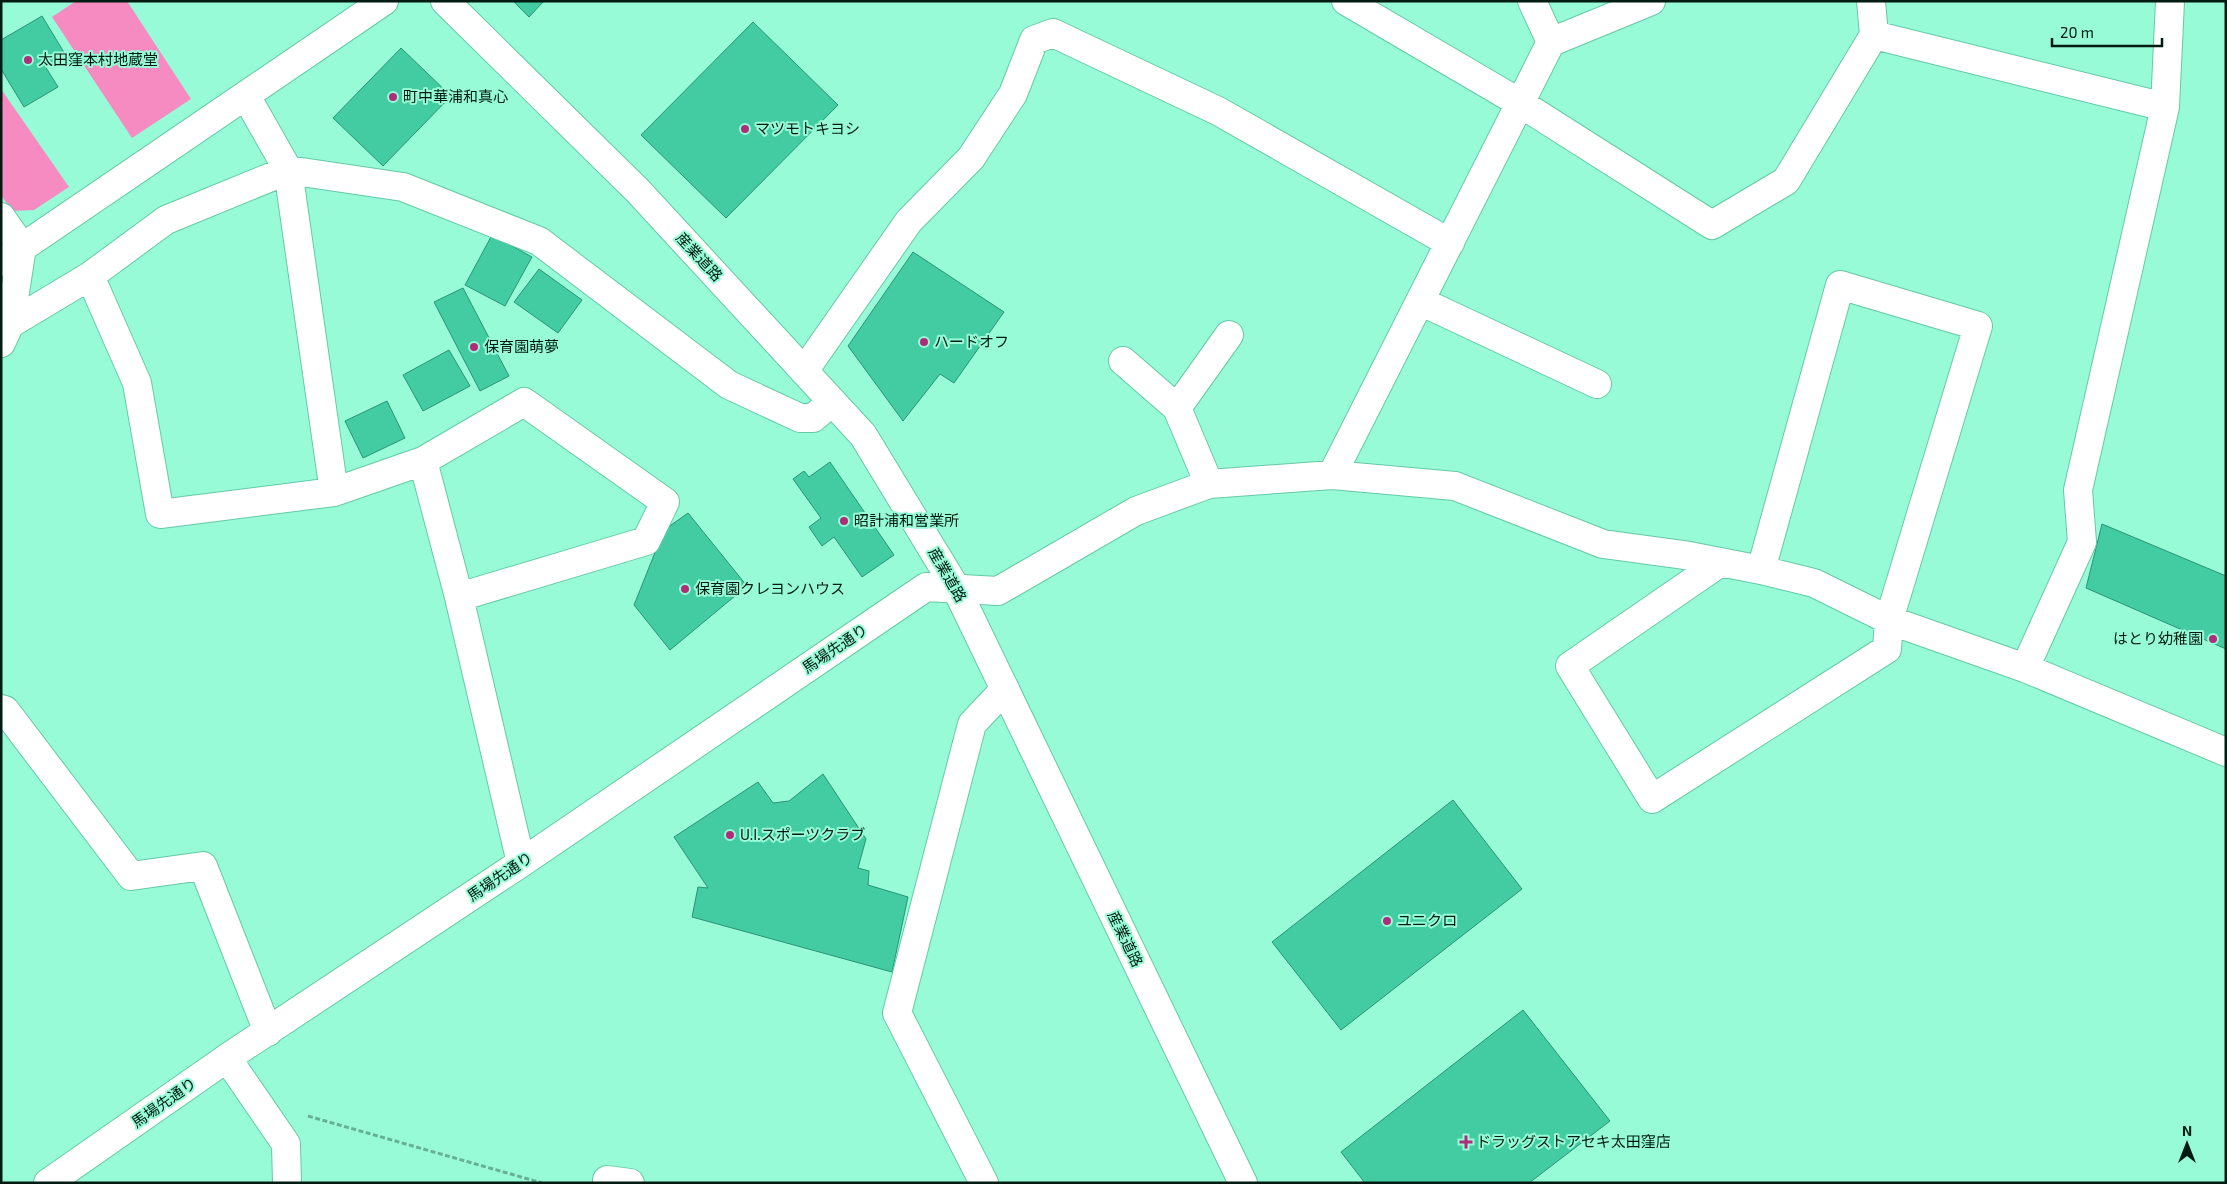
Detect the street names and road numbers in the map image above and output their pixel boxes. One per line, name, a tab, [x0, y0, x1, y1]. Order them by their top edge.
street label: 産業道路	[673, 228, 727, 284]
street label: 産業道路	[925, 544, 971, 605]
street label: 馬場先通り	[798, 620, 871, 677]
street label: 馬場先通り	[463, 848, 536, 905]
street label: 産業道路	[1105, 908, 1147, 969]
street label: 馬場先通り	[128, 1073, 199, 1131]

